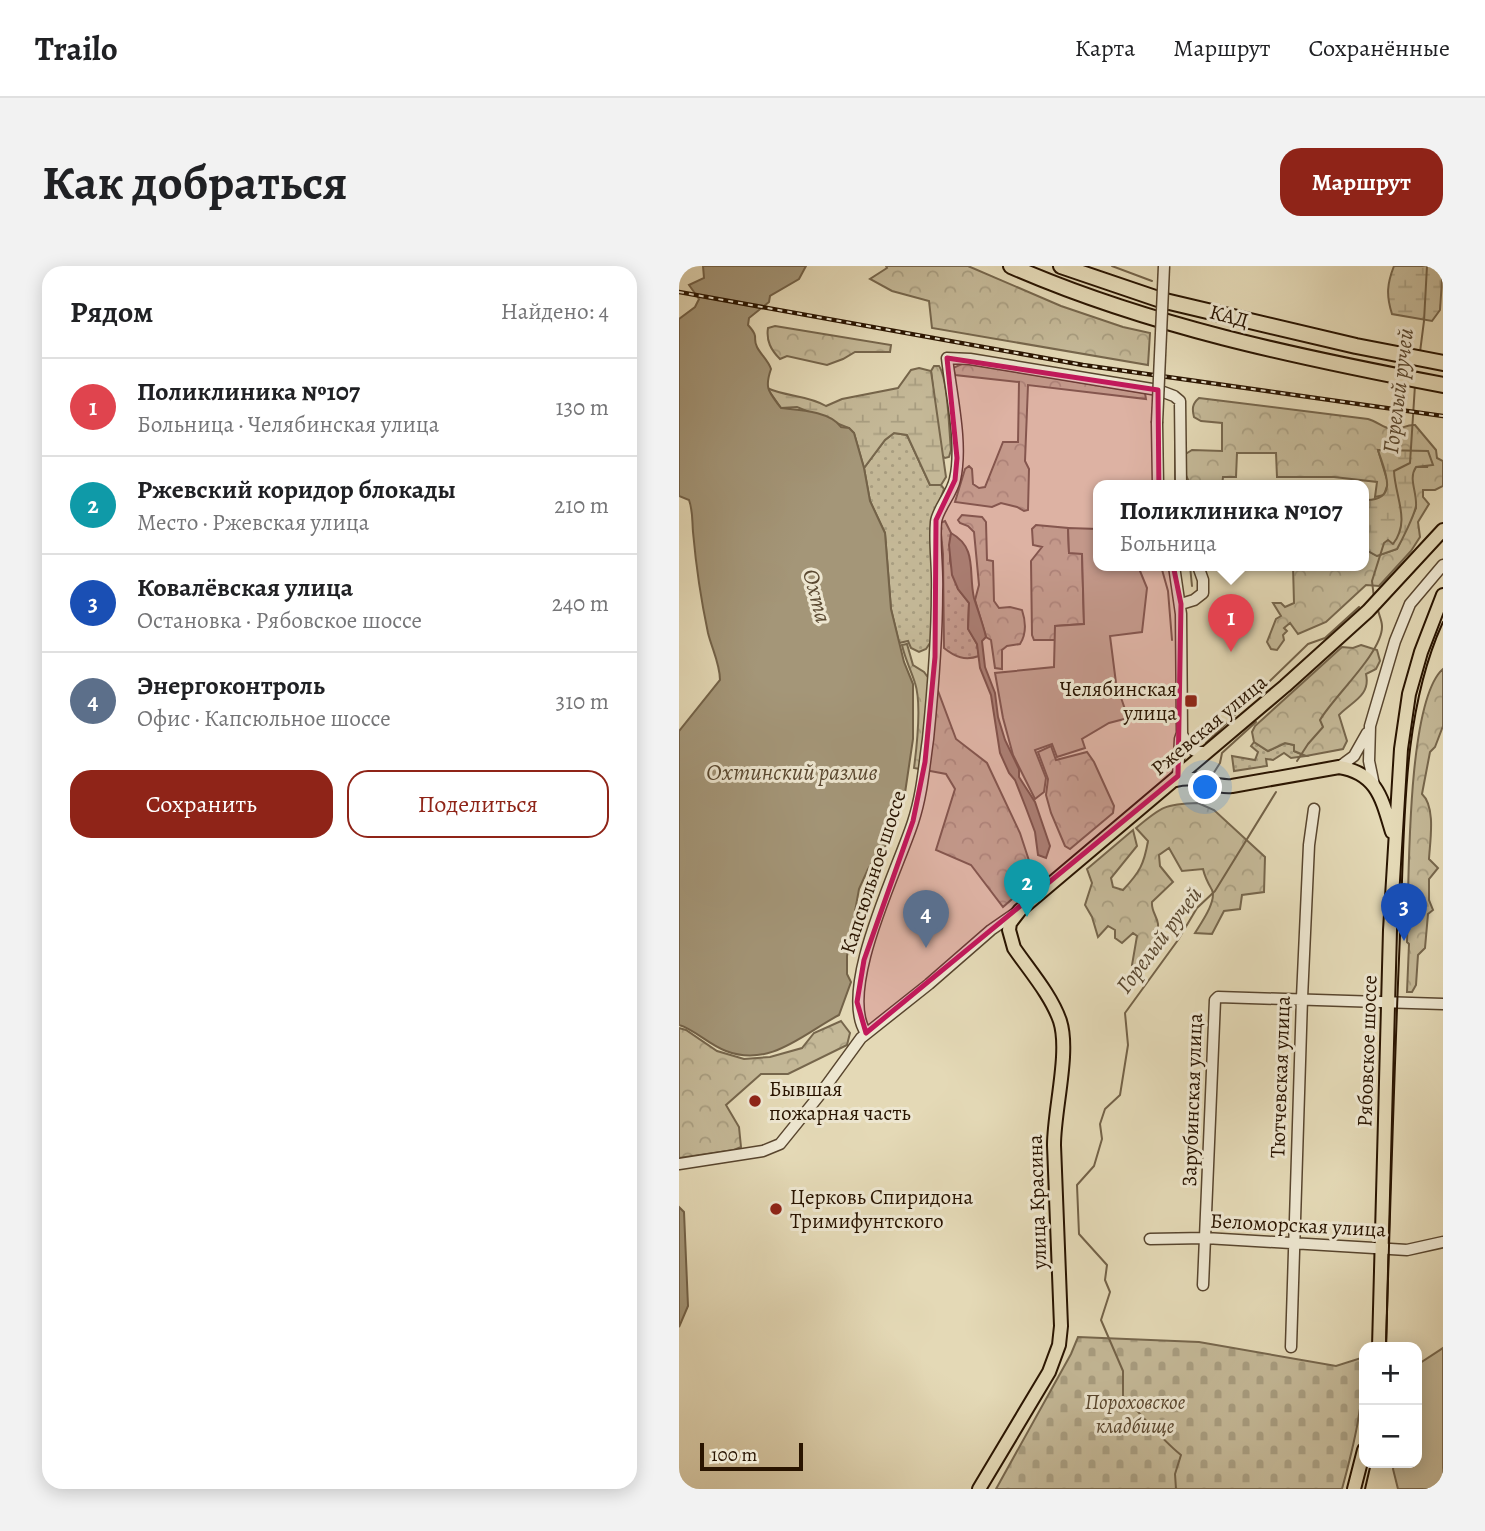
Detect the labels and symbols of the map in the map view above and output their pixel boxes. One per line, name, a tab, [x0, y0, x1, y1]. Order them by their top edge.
street label: КАД	[1206, 297, 1252, 335]
water label: Горелый ручей	[1375, 326, 1421, 456]
water label: Охта	[795, 566, 839, 627]
pin: 1	[1208, 594, 1254, 652]
street label: Ржевская улица	[1145, 668, 1273, 782]
place label: Челябинская улица	[1060, 675, 1177, 727]
marker: Челябинская улица	[1183, 693, 1199, 709]
water label: Охтинский разлив	[706, 757, 878, 788]
your location	[1188, 770, 1222, 804]
street label: Капсюльное шоссе	[833, 787, 913, 957]
pin: 2	[1004, 859, 1050, 917]
water label: Горелый ручей	[1109, 880, 1209, 1000]
pin: 3	[1381, 883, 1427, 941]
pin: 4	[903, 890, 949, 948]
street label: Рябовское шоссе	[1350, 974, 1384, 1128]
street label: Тютчевская улица	[1263, 995, 1297, 1159]
street label: Зарубинская улица	[1175, 1012, 1209, 1187]
place label: Бывшая пожарная часть	[769, 1075, 911, 1127]
marker: Бывшая пожарная часть	[747, 1093, 763, 1109]
street label: улица Красина	[1021, 1134, 1053, 1271]
place label: Церковь Спиридона Тримифунтского	[790, 1183, 973, 1235]
marker: Церковь Спиридона Тримифунтского	[768, 1201, 784, 1217]
street label: Беломорская улица	[1209, 1206, 1387, 1244]
park label: Пороховское кладбище	[1085, 1388, 1186, 1440]
scale bar	[700, 1440, 803, 1472]

